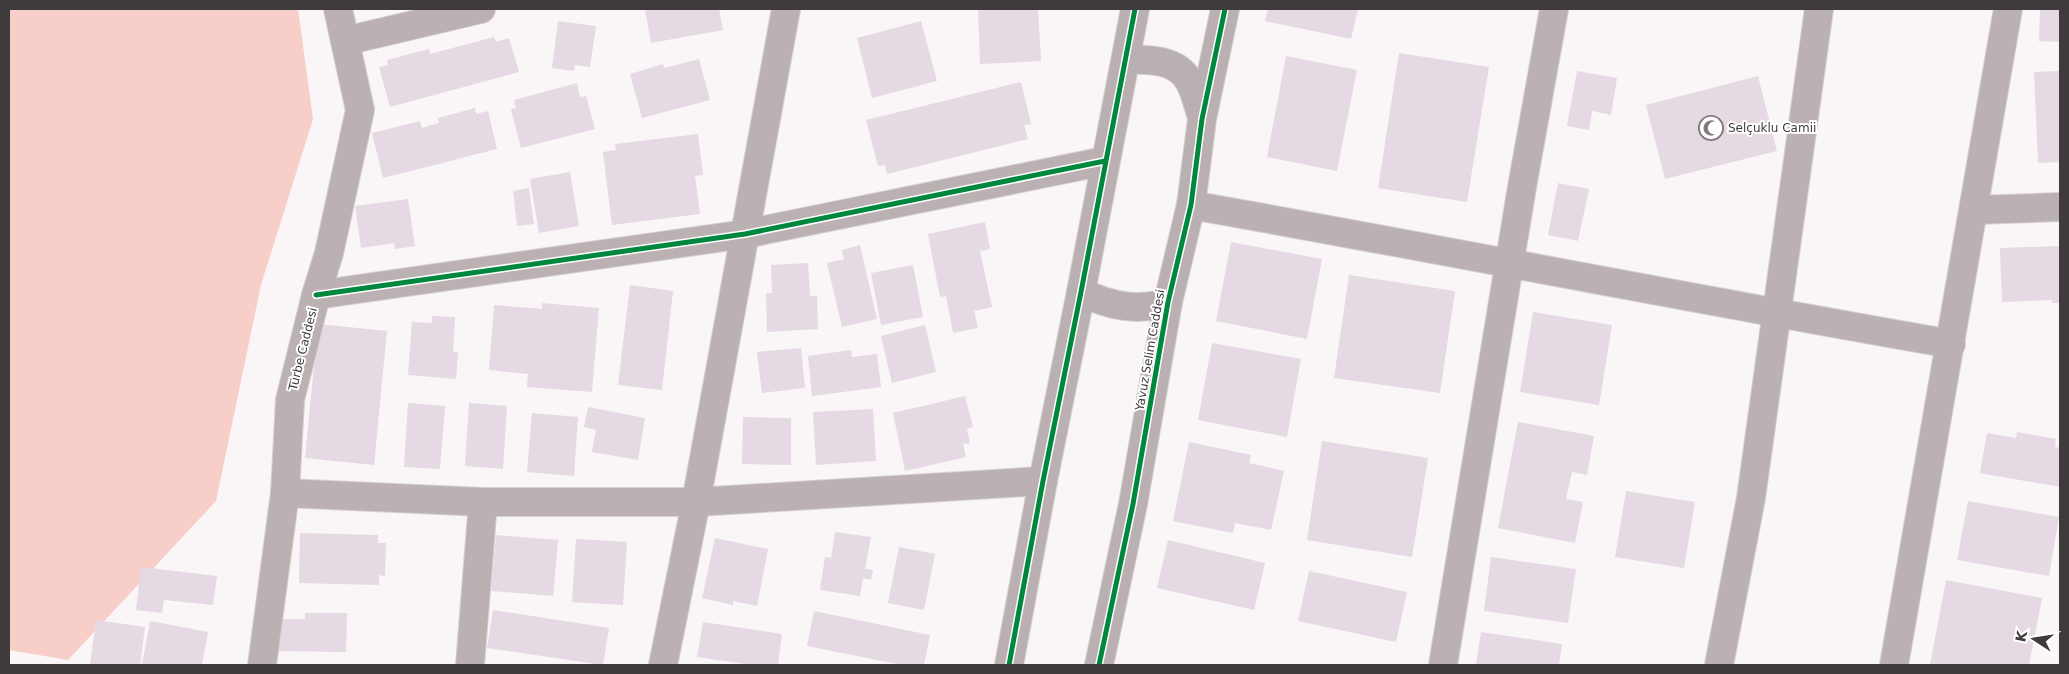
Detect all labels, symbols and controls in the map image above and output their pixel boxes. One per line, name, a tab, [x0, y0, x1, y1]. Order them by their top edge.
mosque icon: Selçuklu Camii	[1698, 115, 1724, 141]
place label: Selçuklu Camii	[1728, 121, 1816, 135]
street label: Yavuz Selim Caddesi	[1132, 288, 1168, 413]
street label: Türbe Caddesi	[286, 306, 320, 393]
north arrow	[2009, 614, 2059, 664]
text: K	[2012, 628, 2030, 643]

